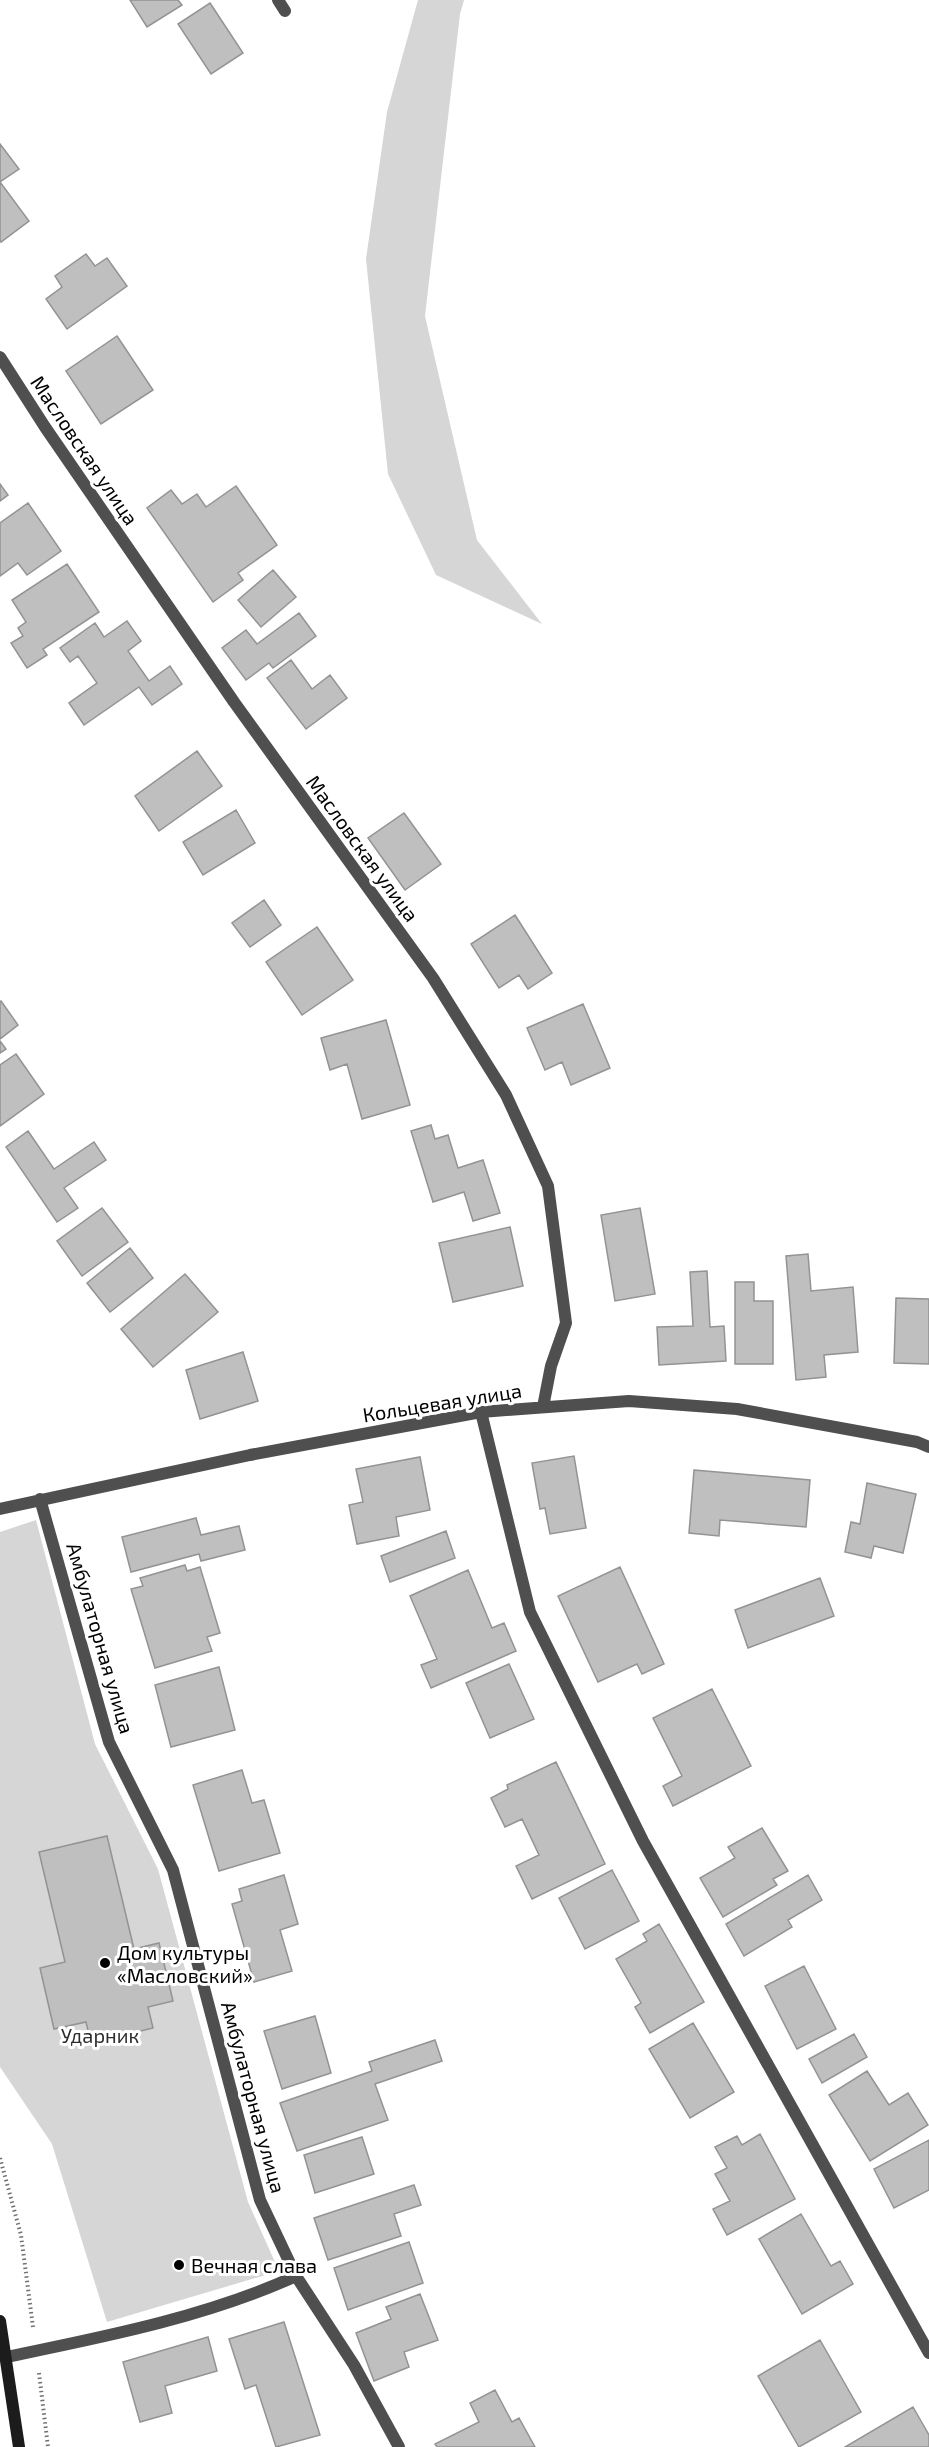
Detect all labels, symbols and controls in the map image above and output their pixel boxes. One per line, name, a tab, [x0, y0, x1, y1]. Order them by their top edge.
street label: Масловская улица	[25, 371, 144, 530]
street label: Масловская улица	[301, 770, 424, 926]
street label: Кольцевая улица	[361, 1378, 523, 1427]
street label: Амбулаторная улица	[61, 1540, 140, 1737]
place label: Дом культуры «Масловский»	[117, 1940, 253, 1987]
marker: Дом культуры «Масловский»	[98, 1956, 112, 1970]
street label: Амбулаторная улица	[216, 1998, 291, 2196]
park label: Ударник	[61, 2023, 139, 2047]
place label: Вечная слава	[191, 2253, 317, 2277]
marker: Вечная слава	[172, 2258, 186, 2272]

